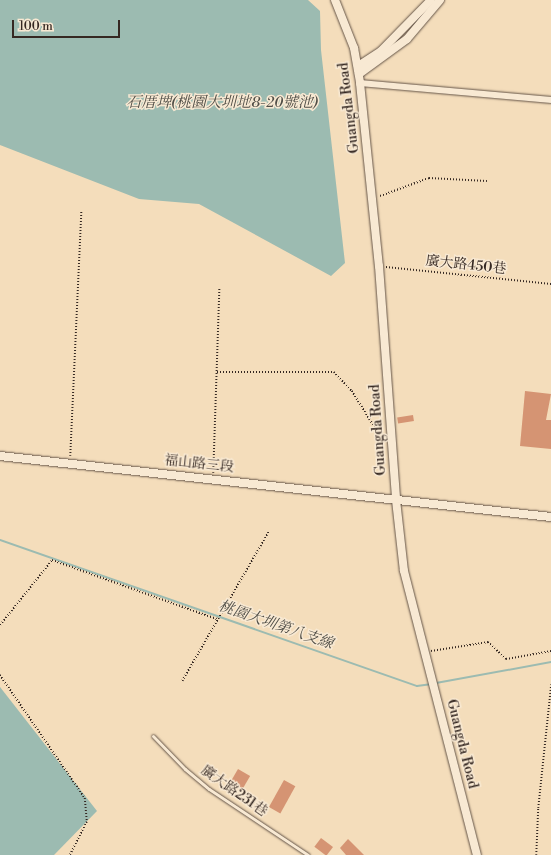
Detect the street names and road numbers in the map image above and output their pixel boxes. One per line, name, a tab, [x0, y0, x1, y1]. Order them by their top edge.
street label: Guangda Road	[335, 62, 363, 154]
street label: 廣大路450巷	[425, 252, 507, 278]
street label: Guangda Road	[366, 384, 390, 476]
street label: 福山路三段	[163, 452, 235, 476]
street label: Guangda Road	[443, 698, 481, 790]
street label: 廣大路231巷	[197, 762, 271, 820]

